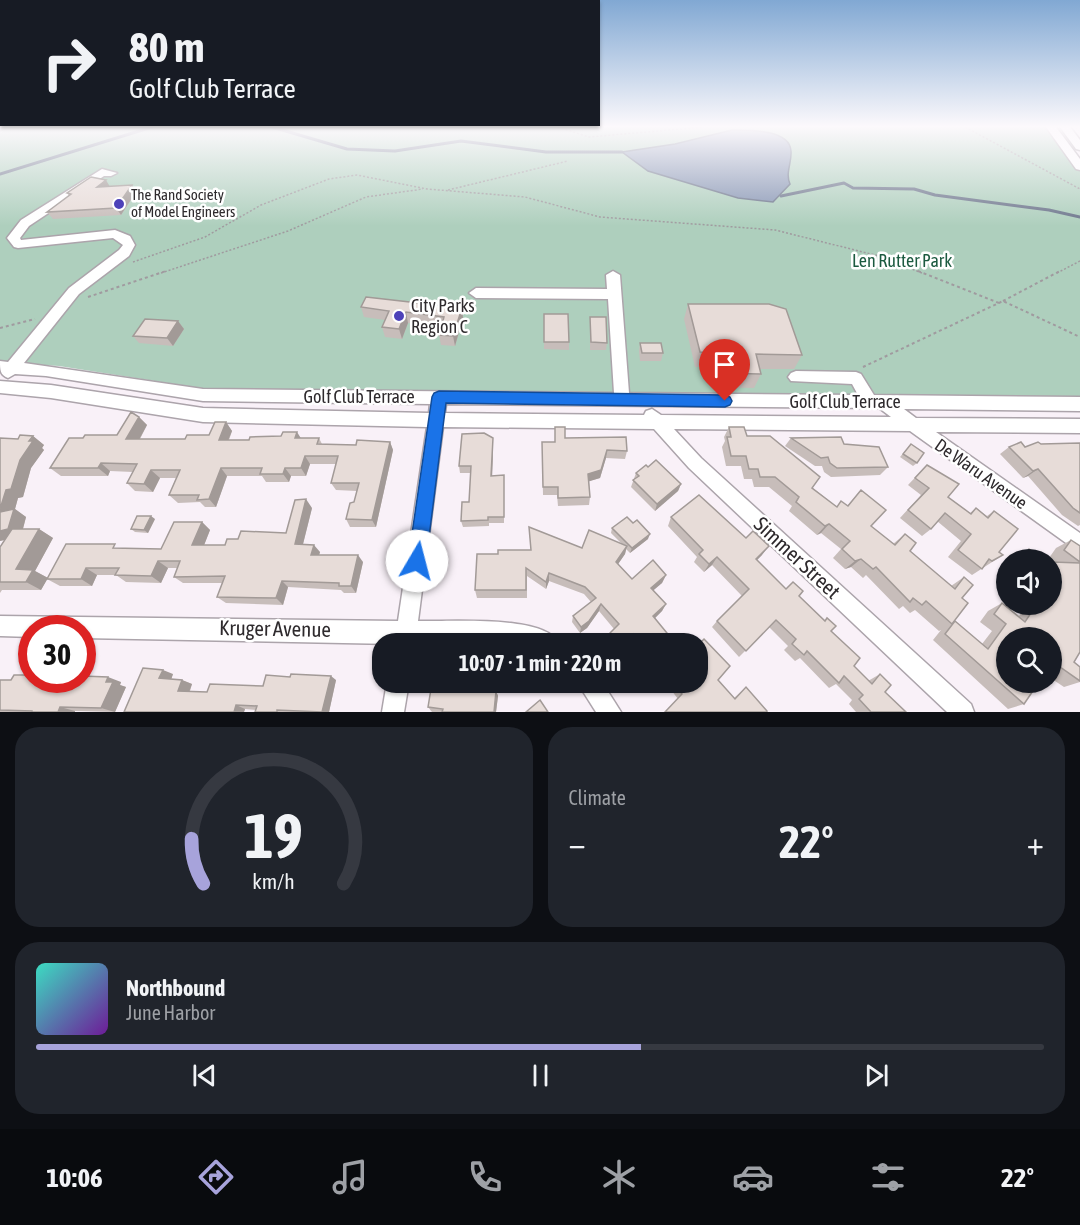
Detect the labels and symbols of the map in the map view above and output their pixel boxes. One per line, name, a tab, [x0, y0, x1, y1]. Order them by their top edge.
place label: The Rand Society of Model Engineers	[131, 186, 235, 220]
marker: The Rand Society of Model Engineers	[112, 197, 126, 211]
park label: Len Rutter Park	[852, 250, 952, 271]
place label: City Parks Region C	[411, 295, 475, 337]
marker: City Parks Region C	[392, 309, 406, 323]
pin	[699, 339, 750, 401]
street label: Golf Club Terrace	[303, 386, 415, 407]
street label: Golf Club Terrace	[789, 391, 901, 412]
street label: De Waru Avenue	[931, 434, 1032, 513]
street label: Simmer Street	[750, 511, 846, 603]
position arrow	[385, 529, 449, 593]
speed limit sign: 30	[18, 615, 96, 693]
street label: Kruger Avenue	[219, 615, 331, 641]

